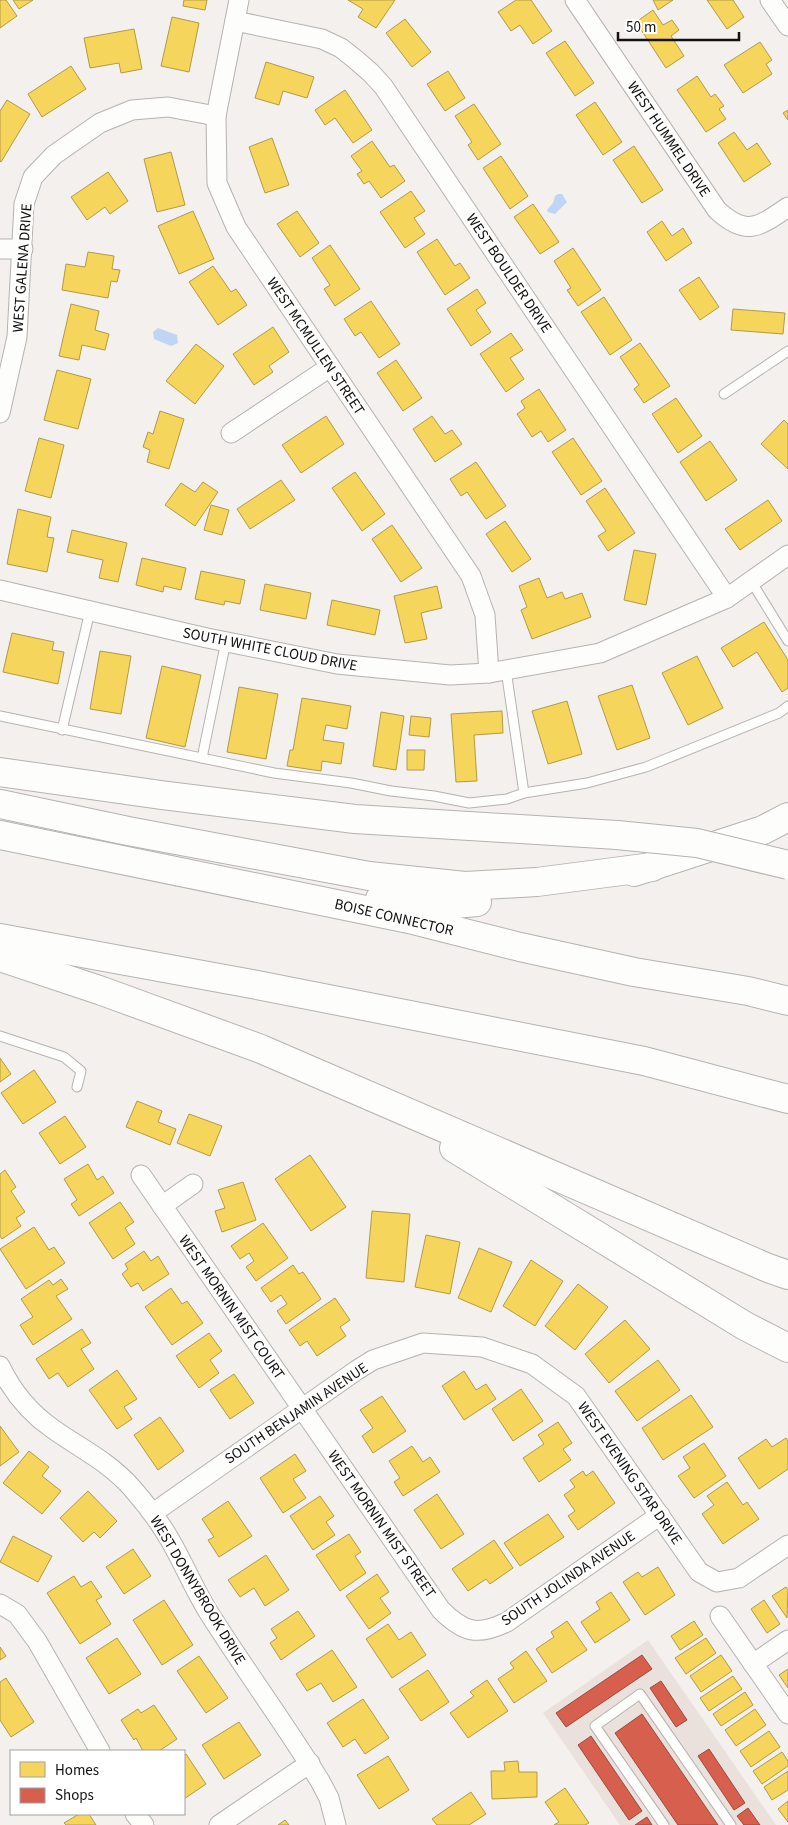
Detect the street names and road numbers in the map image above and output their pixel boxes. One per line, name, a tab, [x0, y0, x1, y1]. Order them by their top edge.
street label: WEST HUMMEL DRIVE	[622, 77, 715, 201]
street label: WEST GALENA DRIVE	[8, 203, 37, 333]
street label: WEST BOULDER DRIVE	[461, 209, 557, 337]
street label: WEST MCMULLEN STREET	[262, 273, 370, 419]
street label: SOUTH WHITE CLOUD DRIVE	[181, 622, 359, 677]
street label: BOISE CONNECTOR	[332, 894, 456, 941]
street label: WEST MORNIN MIST COURT	[174, 1231, 290, 1384]
street label: SOUTH BENJAMIN AVENUE	[221, 1358, 372, 1469]
street label: WEST EVENING STAR DRIVE	[572, 1398, 687, 1549]
street label: WEST MORNIN MIST STREET	[323, 1446, 441, 1602]
street label: WEST DONNYBROOK DRIVE	[145, 1512, 251, 1669]
street label: SOUTH JOLINDA AVENUE	[497, 1526, 640, 1631]

